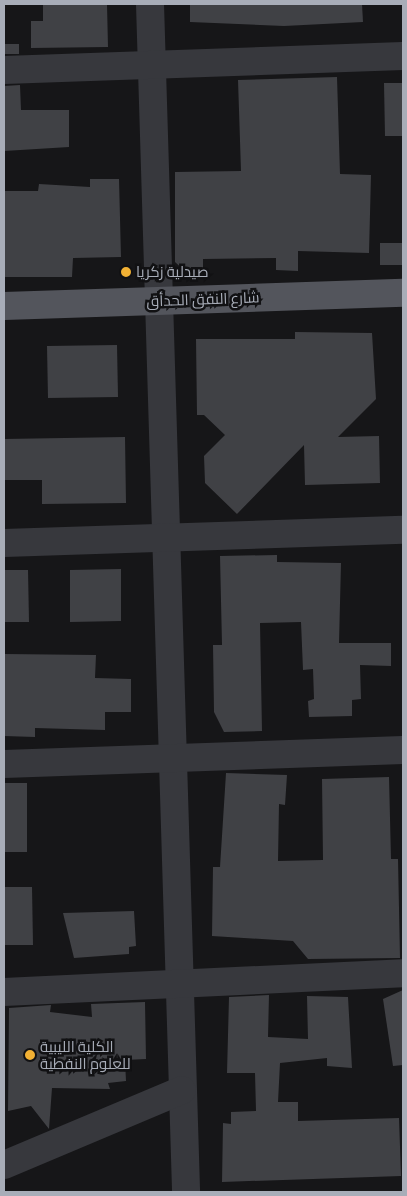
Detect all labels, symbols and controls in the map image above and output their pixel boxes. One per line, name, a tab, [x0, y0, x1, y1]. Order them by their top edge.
place label: صيدلية زكريا	[136, 263, 209, 281]
marker: صيدلية زكريا	[120, 266, 132, 278]
street label: شارع النفق الحدأق	[146, 288, 260, 310]
place label: الكلية الليبية للعلوم النفطية	[40, 1037, 131, 1072]
marker: الكلية الليبية للعلوم النفطية	[24, 1049, 36, 1061]

